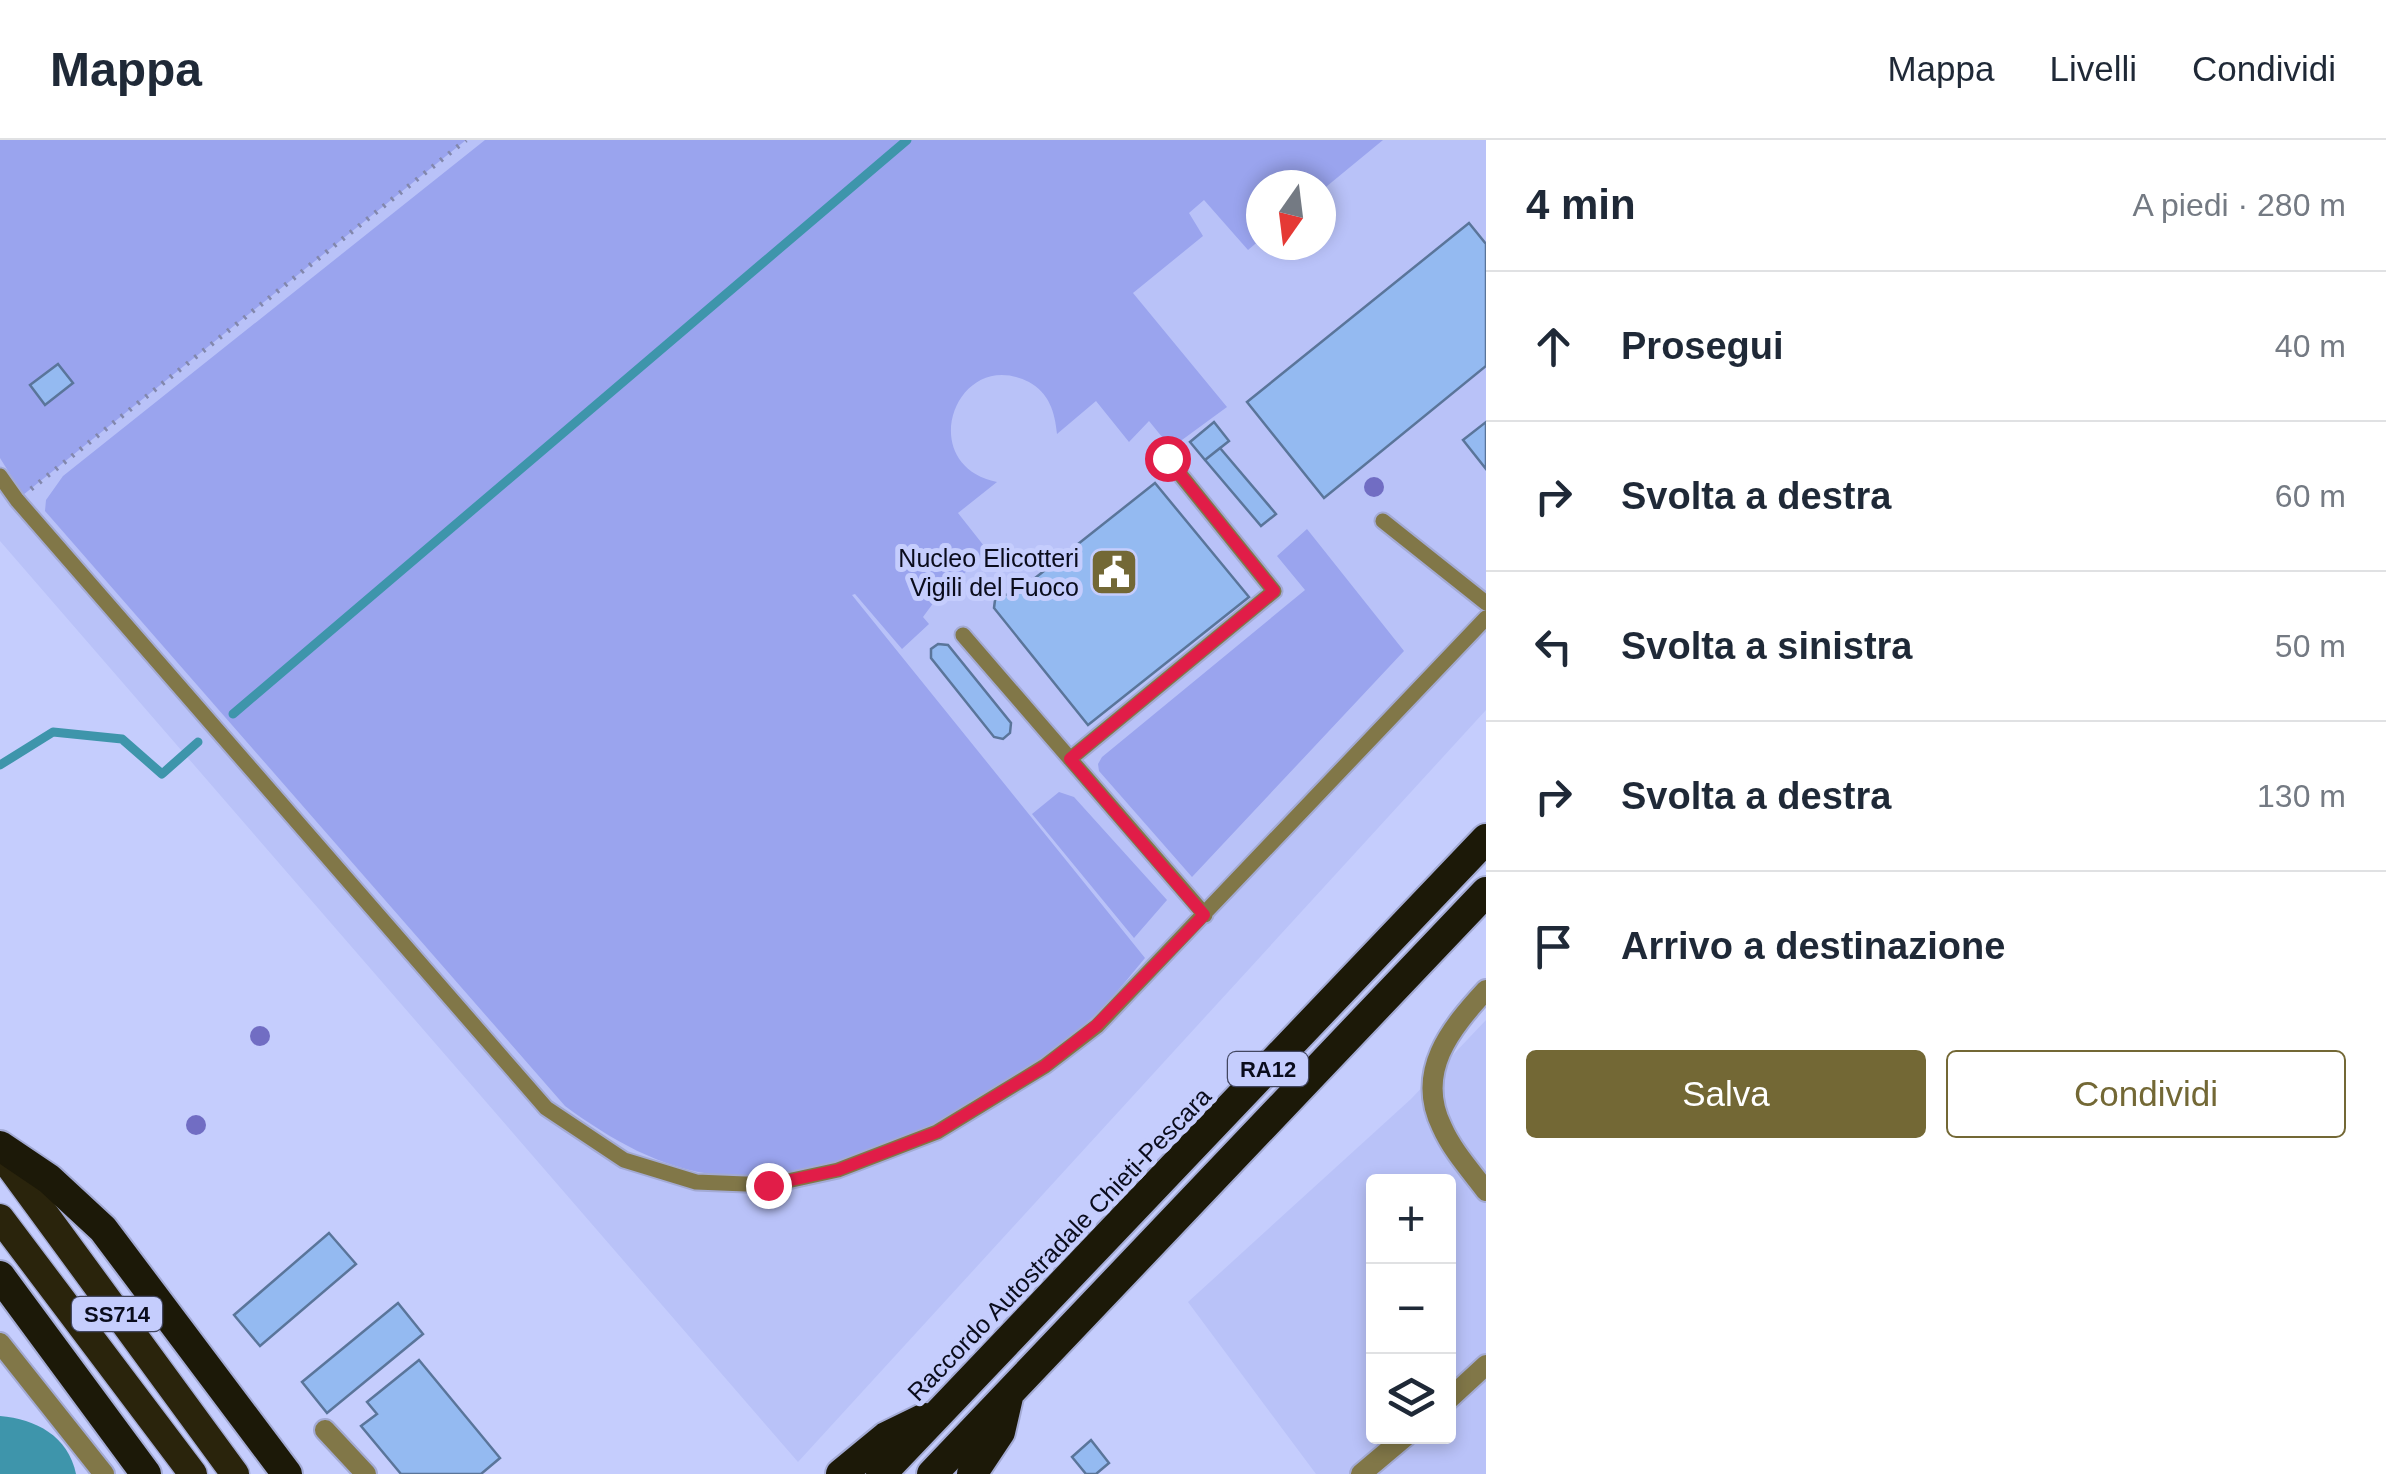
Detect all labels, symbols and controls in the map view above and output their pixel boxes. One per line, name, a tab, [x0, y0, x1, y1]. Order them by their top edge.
text: Mappa	[50, 43, 202, 96]
text: Mappa	[1887, 49, 1994, 88]
text: Livelli	[2049, 49, 2137, 88]
text: Condividi	[2192, 49, 2336, 88]
north arrow	[1246, 170, 1336, 260]
text: 4 min	[1526, 181, 1636, 228]
text: A piedi · 280 m	[2133, 187, 2346, 223]
icon: ahead	[1526, 319, 1581, 374]
text: Prosegui	[1621, 325, 1784, 367]
text: 40 m	[2275, 328, 2346, 364]
route start	[1145, 436, 1191, 482]
icon: right	[1526, 469, 1581, 524]
text: Svolta a destra	[1621, 475, 1891, 517]
text: 60 m	[2275, 478, 2346, 514]
place label: Nucleo Elicotteri Vigili del Fuoco	[898, 544, 1079, 601]
public building icon: Nucleo Elicotteri Vigili del Fuoco	[1088, 546, 1140, 598]
icon: left	[1526, 619, 1581, 674]
text: Svolta a sinistra	[1621, 625, 1912, 667]
text: 50 m	[2275, 628, 2346, 664]
icon: right	[1526, 769, 1581, 824]
text: Svolta a destra	[1621, 775, 1891, 817]
text: 130 m	[2257, 778, 2346, 814]
icon: arrive	[1526, 919, 1581, 974]
text: Arrivo a destinazione	[1621, 925, 2005, 967]
button: Salva	[1526, 1050, 1926, 1138]
button: Condividi	[1946, 1050, 2346, 1138]
road number: RA12	[1228, 1052, 1308, 1086]
street label: Raccordo Autostradale Chieti-Pescara	[902, 1082, 1216, 1406]
route end	[746, 1163, 792, 1209]
map controls	[1366, 1174, 1456, 1444]
button: +	[1366, 1174, 1456, 1264]
button: −	[1366, 1264, 1456, 1354]
road number: SS714	[72, 1297, 162, 1331]
button: layers	[1366, 1354, 1456, 1444]

